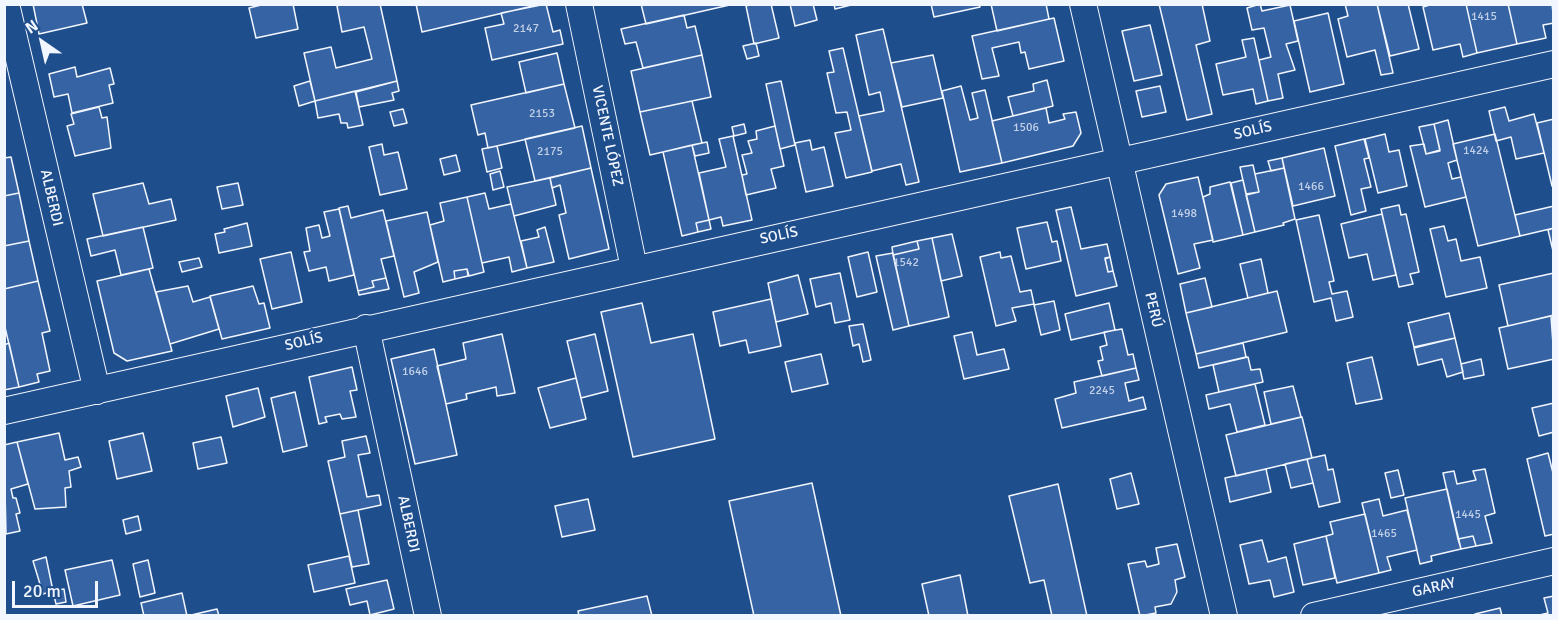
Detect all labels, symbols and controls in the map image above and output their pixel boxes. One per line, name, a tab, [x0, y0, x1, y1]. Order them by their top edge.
house number: 1415	[1471, 10, 1497, 24]
north arrow	[12, 12, 72, 72]
text: N	[22, 16, 42, 38]
house number: 2147	[513, 22, 539, 36]
street label: VICENTE LÓPEZ	[588, 84, 626, 188]
house number: 2153	[529, 107, 555, 121]
street label: SOLÍS	[1232, 118, 1274, 144]
house number: 1506	[1013, 121, 1039, 135]
house number: 1424	[1463, 144, 1489, 158]
house number: 2175	[537, 145, 563, 159]
street label: ALBERDI	[36, 168, 66, 228]
house number: 1466	[1298, 180, 1324, 194]
house number: 1498	[1171, 207, 1197, 221]
street label: SOLÍS	[758, 223, 800, 249]
house number: 1542	[893, 256, 919, 270]
street label: PERÚ	[1140, 291, 1166, 329]
street label: SOLÍS	[283, 329, 325, 355]
house number: 1646	[402, 365, 428, 379]
house number: 2245	[1089, 384, 1115, 398]
street label: ALBERDI	[393, 494, 423, 554]
house number: 1445	[1455, 508, 1481, 522]
house number: 1465	[1371, 527, 1397, 541]
scale bar	[15, 569, 100, 607]
street label: GARAY	[1411, 574, 1457, 602]
text: 20 m	[23, 580, 61, 602]

